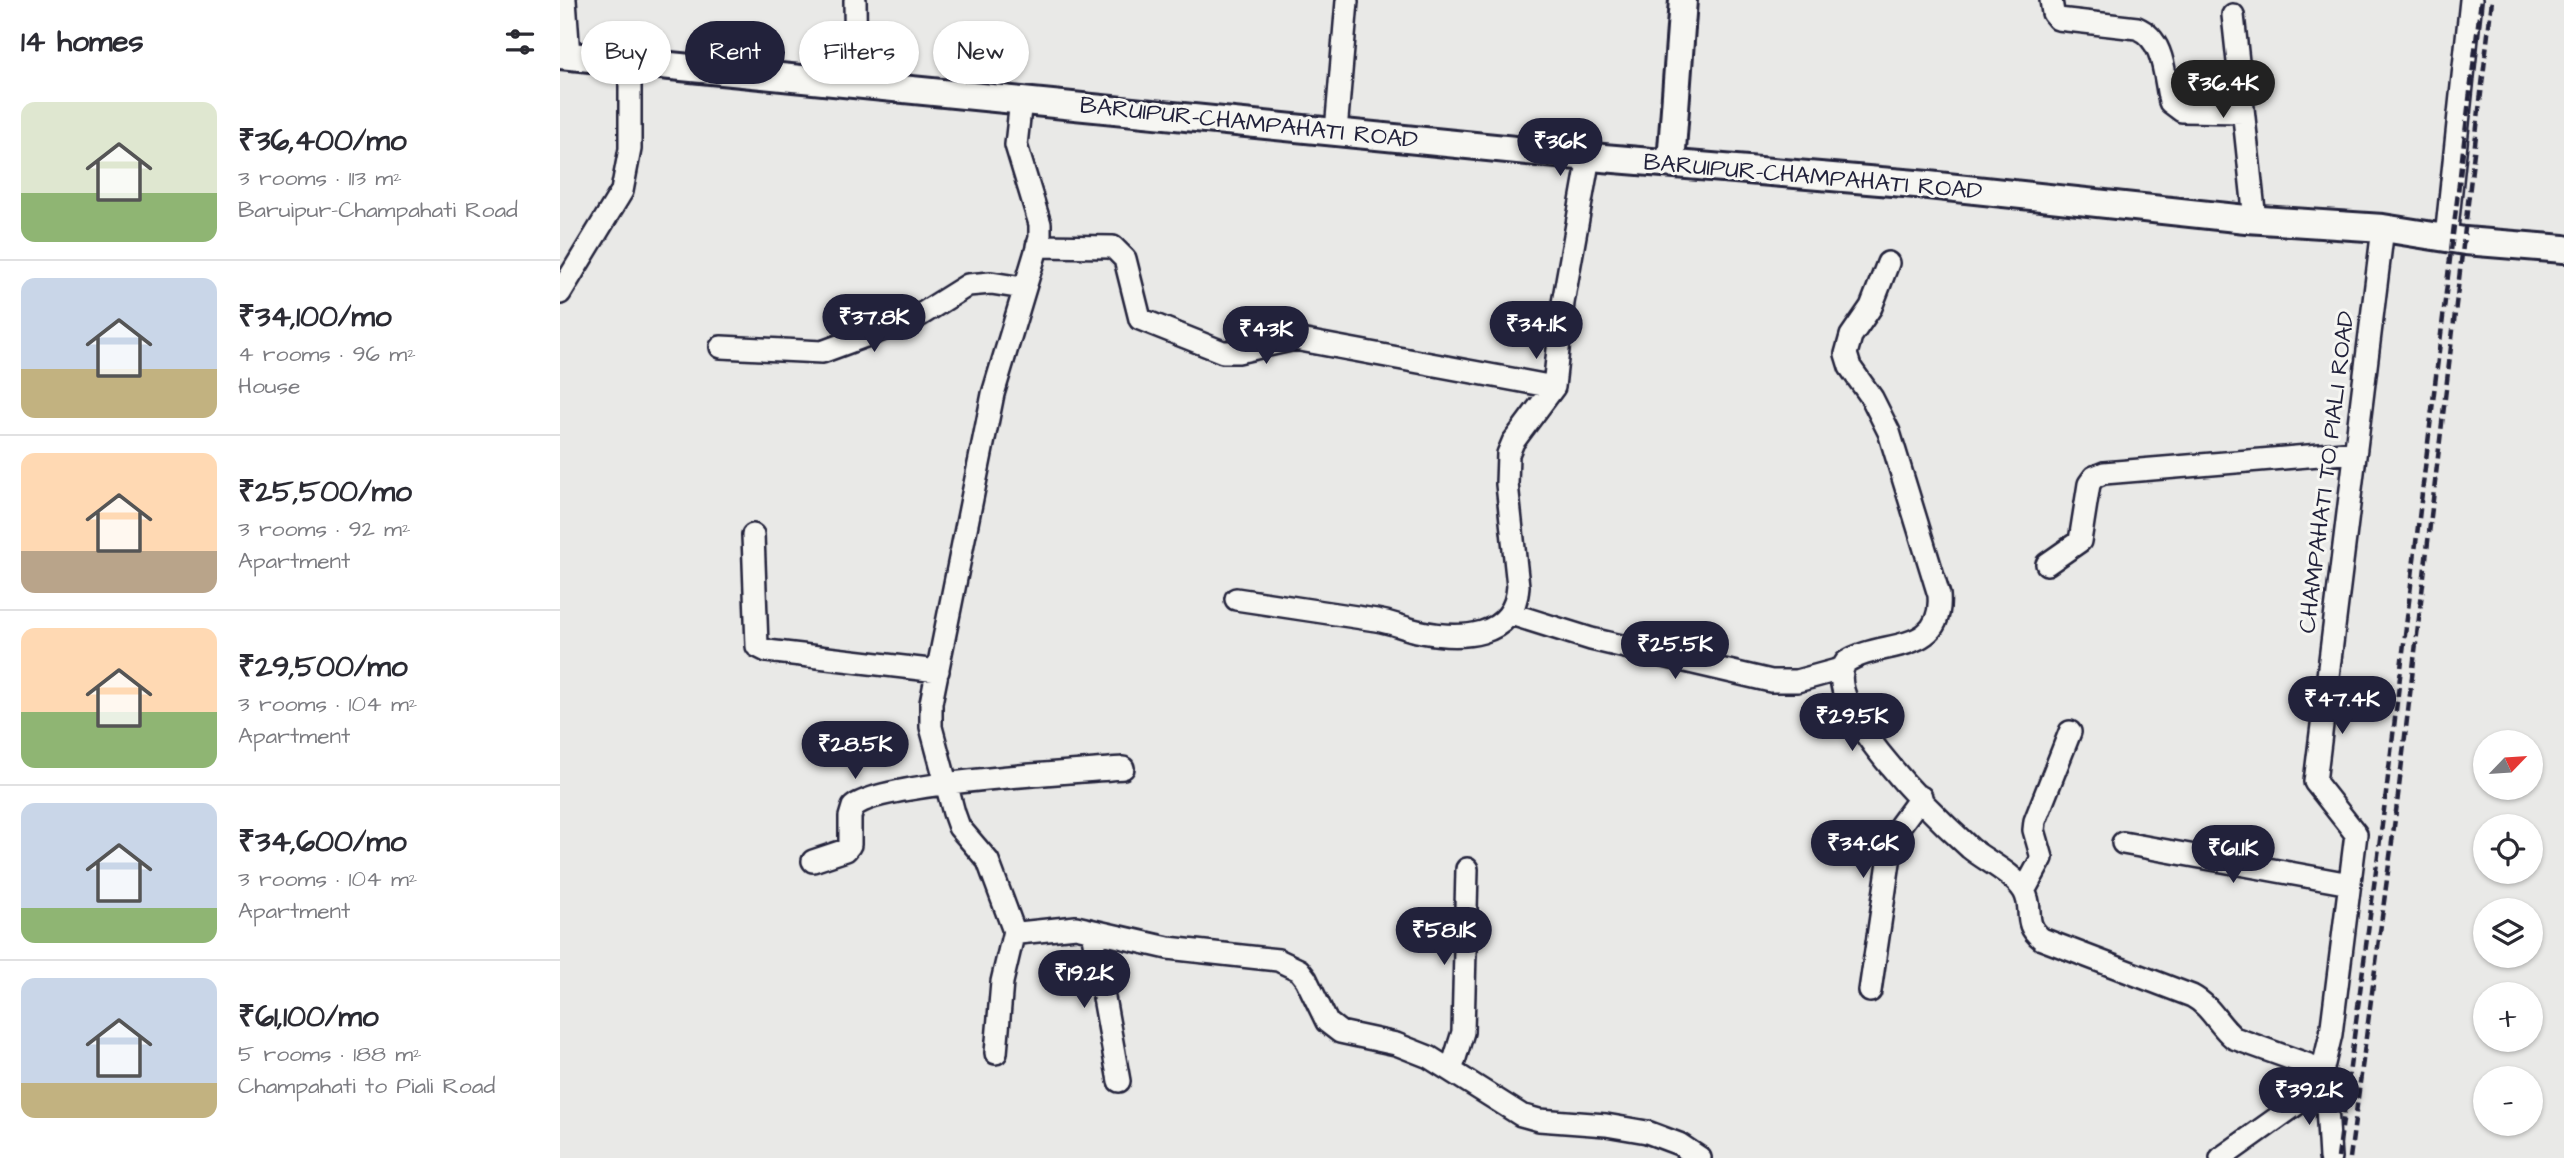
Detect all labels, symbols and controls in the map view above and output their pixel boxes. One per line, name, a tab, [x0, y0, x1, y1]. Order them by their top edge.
text: 14 homes	[21, 21, 144, 63]
chip: Buy	[581, 21, 671, 84]
chip: Rent	[685, 21, 785, 84]
chip: Filters	[799, 21, 919, 84]
chip: New	[933, 21, 1029, 84]
icon: filters	[501, 23, 539, 61]
pin: ₹36.4K	[2166, 60, 2280, 120]
text: ₹36.4K	[2187, 67, 2259, 99]
street label: BARUIPUR-CHAMPAHATI ROAD	[1078, 88, 1420, 158]
pin: ₹36K	[1519, 118, 1601, 178]
text: ₹36,400/mo	[238, 120, 407, 162]
text: ₹36K	[1533, 125, 1587, 157]
icon: home	[77, 130, 161, 214]
street label: BARUIPUR-CHAMPAHATI ROAD	[1642, 145, 1984, 209]
text: 3 rooms · 113 m²	[238, 162, 402, 194]
text: Baruipur-Champahati Road	[238, 194, 518, 226]
pin: ₹37.8K	[817, 294, 931, 354]
text: ₹34,100/mo	[238, 296, 392, 338]
text: ₹37.8K	[838, 301, 910, 333]
pin: ₹34.1K	[1479, 302, 1593, 361]
icon: home	[77, 306, 161, 390]
pin: ₹43K	[1225, 306, 1307, 366]
text: ₹34.1K	[1506, 308, 1566, 340]
street label: CHAMPAHATI TO PIALI ROAD	[2290, 309, 2364, 635]
text: ₹43K	[1239, 313, 1293, 345]
text: 4 rooms · 96 m²	[238, 338, 416, 370]
text: House	[238, 370, 301, 402]
text: ₹25,500/mo	[238, 471, 412, 513]
icon: home	[77, 481, 161, 565]
text: 3 rooms · 92 m²	[238, 513, 411, 545]
text: Apartment	[238, 545, 350, 577]
pin: ₹25.5K	[1618, 622, 1732, 681]
text: ₹25.5K	[1637, 628, 1713, 660]
text: ₹29,500/mo	[238, 646, 408, 688]
icon: home	[77, 656, 161, 740]
pin: ₹47.4K	[2285, 676, 2399, 736]
text: ₹47.4K	[2304, 683, 2380, 715]
text: 3 rooms · 104 m²	[238, 688, 417, 720]
pin: ₹29.5K	[1795, 694, 1909, 753]
text: ₹29.5K	[1816, 700, 1888, 732]
text: Apartment	[238, 720, 350, 752]
pin: ₹28.5K	[798, 722, 912, 781]
text: ₹28.5K	[818, 728, 892, 760]
north arrow	[2473, 730, 2543, 800]
map controls	[2473, 730, 2543, 1136]
button: locate	[2473, 814, 2543, 884]
pin: ₹34.6K	[1806, 820, 1920, 880]
text: ₹34,600/mo	[238, 821, 407, 863]
pin: ₹61.1K	[2176, 826, 2290, 885]
text: ₹34.6K	[1827, 827, 1899, 859]
icon: home	[77, 831, 161, 915]
text: ₹61.1K	[2208, 832, 2258, 864]
text: 3 rooms · 104 m²	[238, 863, 417, 895]
text: Apartment	[238, 895, 350, 927]
button: layers	[2473, 898, 2543, 968]
pin: ₹58.1K	[1387, 908, 1501, 967]
text: ₹58.1K	[1412, 914, 1476, 946]
pin: ₹19.2K	[1027, 950, 1141, 1010]
text: ₹19.2K	[1054, 957, 1114, 989]
button: +	[2473, 982, 2543, 1052]
text: ₹61,100/mo	[238, 996, 379, 1038]
icon: home	[77, 1006, 161, 1090]
text: 5 rooms · 188 m²	[238, 1038, 422, 1070]
button: −	[2473, 1066, 2543, 1136]
pin: ₹39.2K	[2252, 1068, 2366, 1127]
text: Champahati to Piali Road	[238, 1070, 495, 1102]
text: ₹39.2K	[2275, 1074, 2343, 1106]

